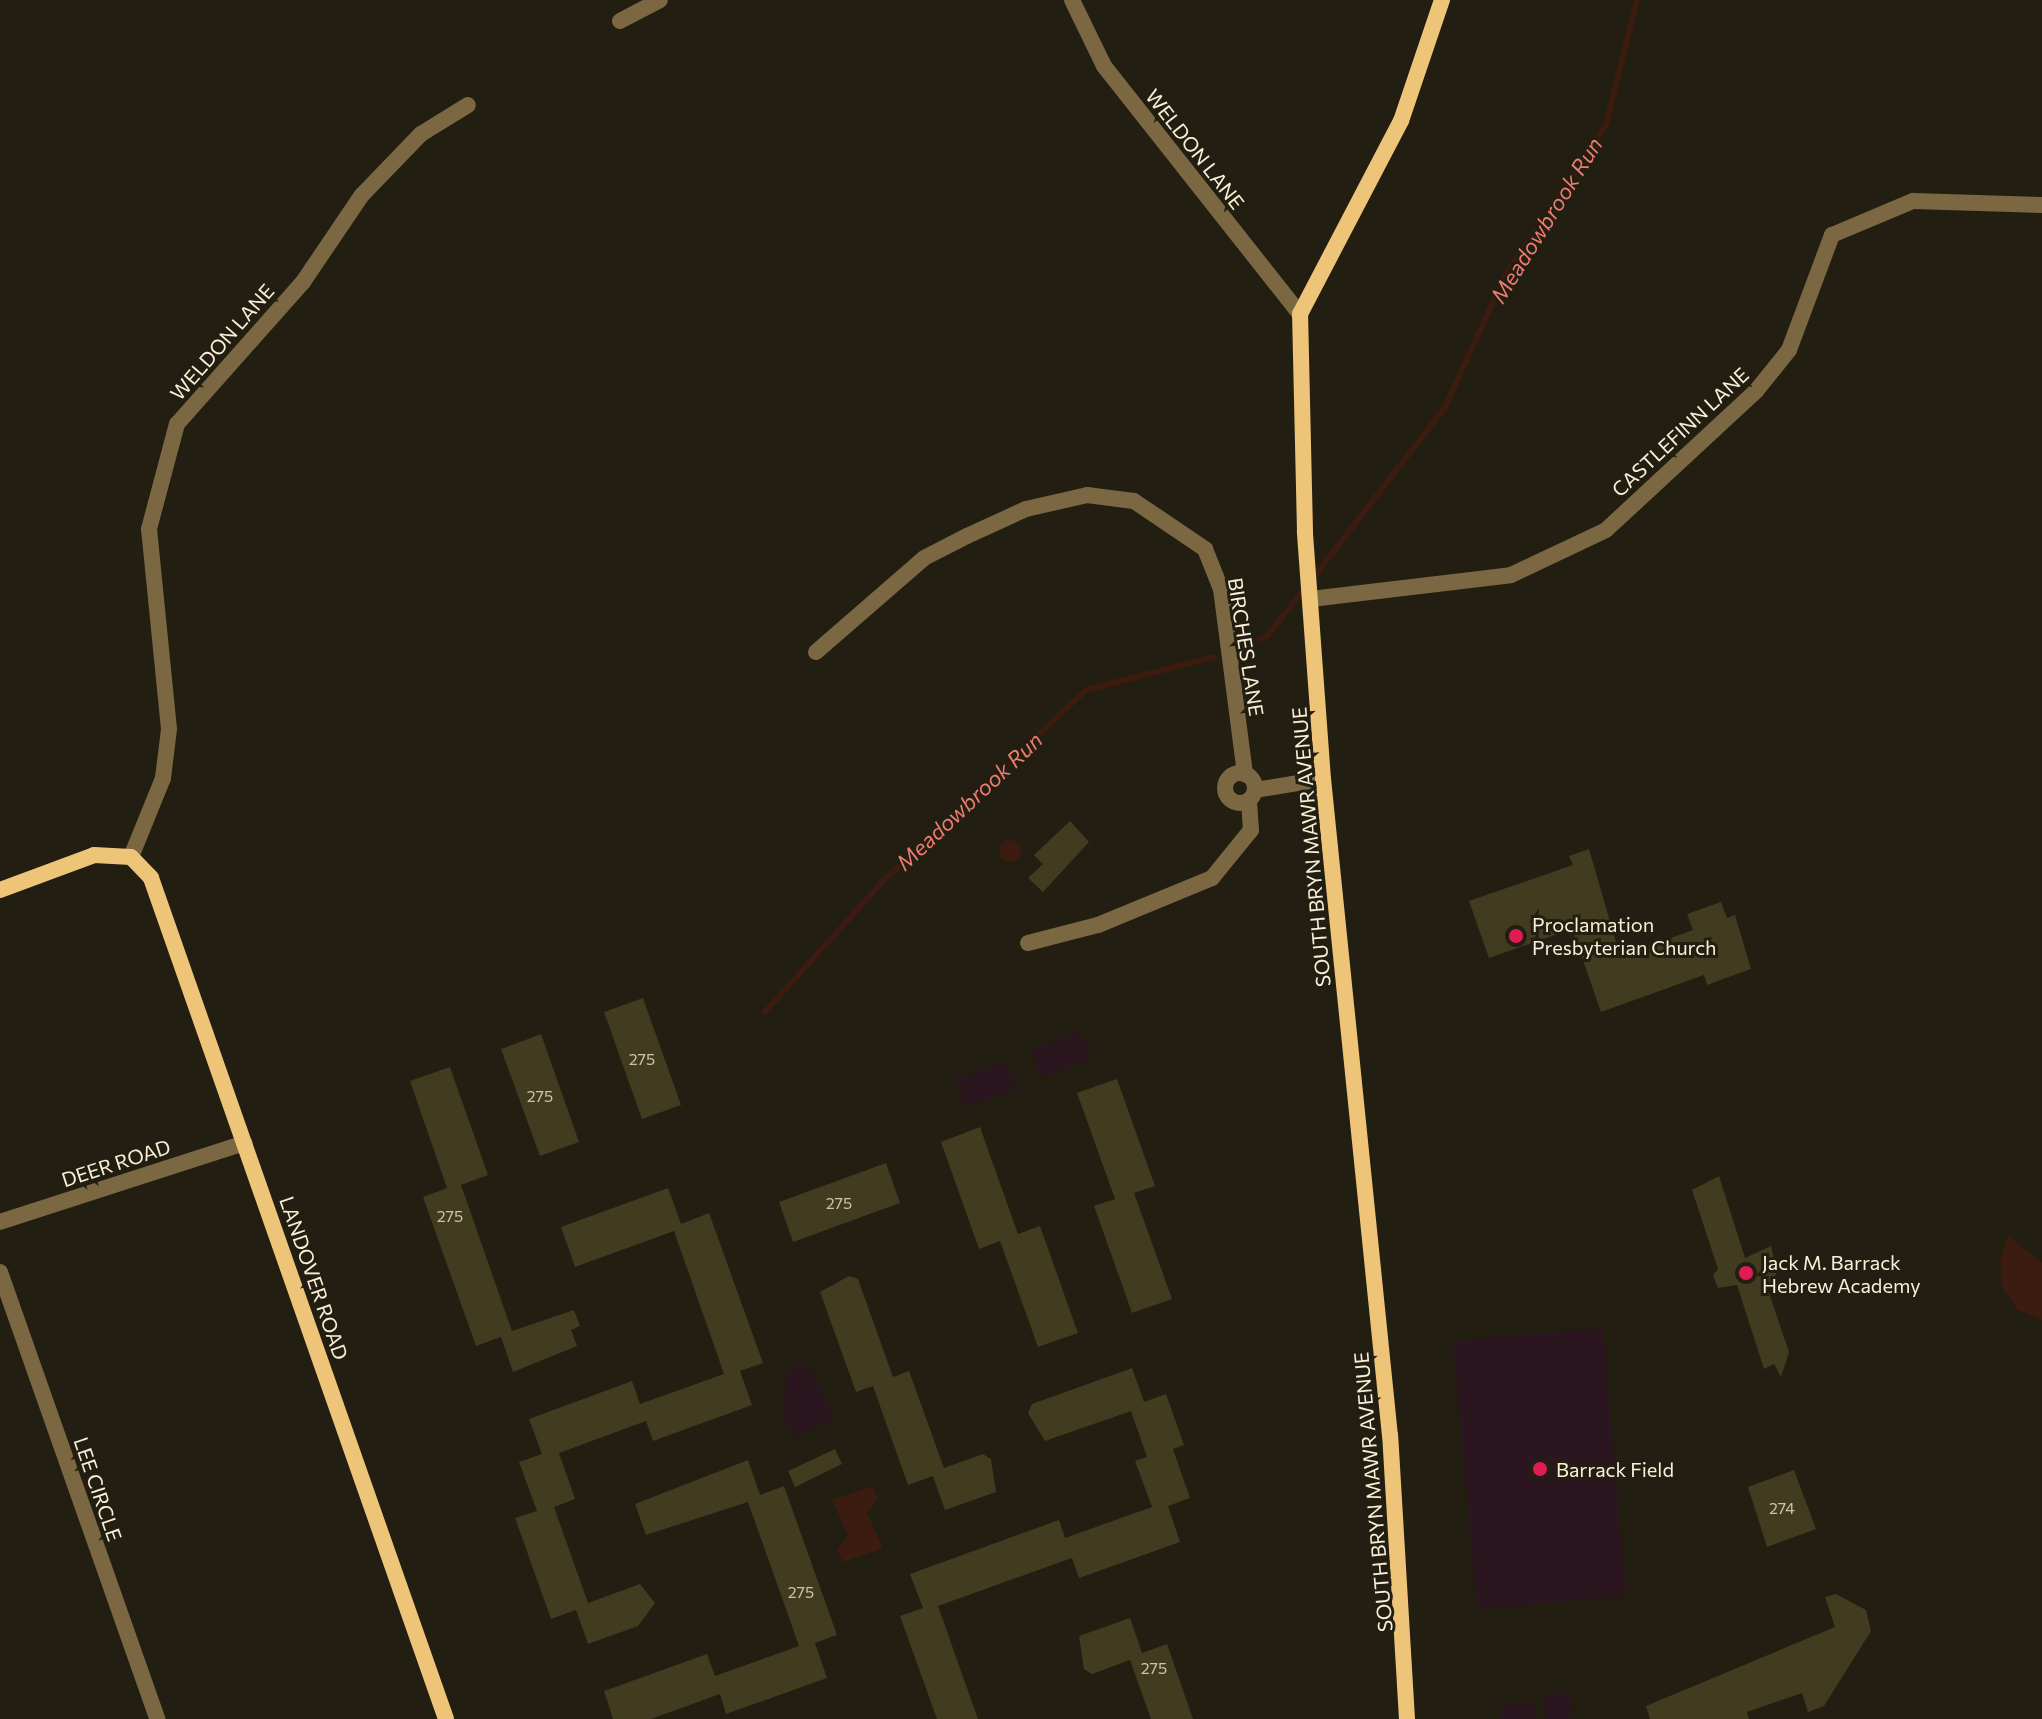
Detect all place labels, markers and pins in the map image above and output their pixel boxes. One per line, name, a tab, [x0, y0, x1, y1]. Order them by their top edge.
place label: Proclamation Presbyterian Church	[1532, 912, 1717, 959]
marker: Proclamation Presbyterian Church	[1507, 927, 1525, 945]
place label: Jack M. Barrack Hebrew Academy	[1762, 1250, 1921, 1297]
marker: Jack M. Barrack Hebrew Academy	[1737, 1264, 1755, 1282]
place label: Barrack Field	[1556, 1457, 1674, 1481]
marker: Barrack Field	[1531, 1460, 1549, 1478]

